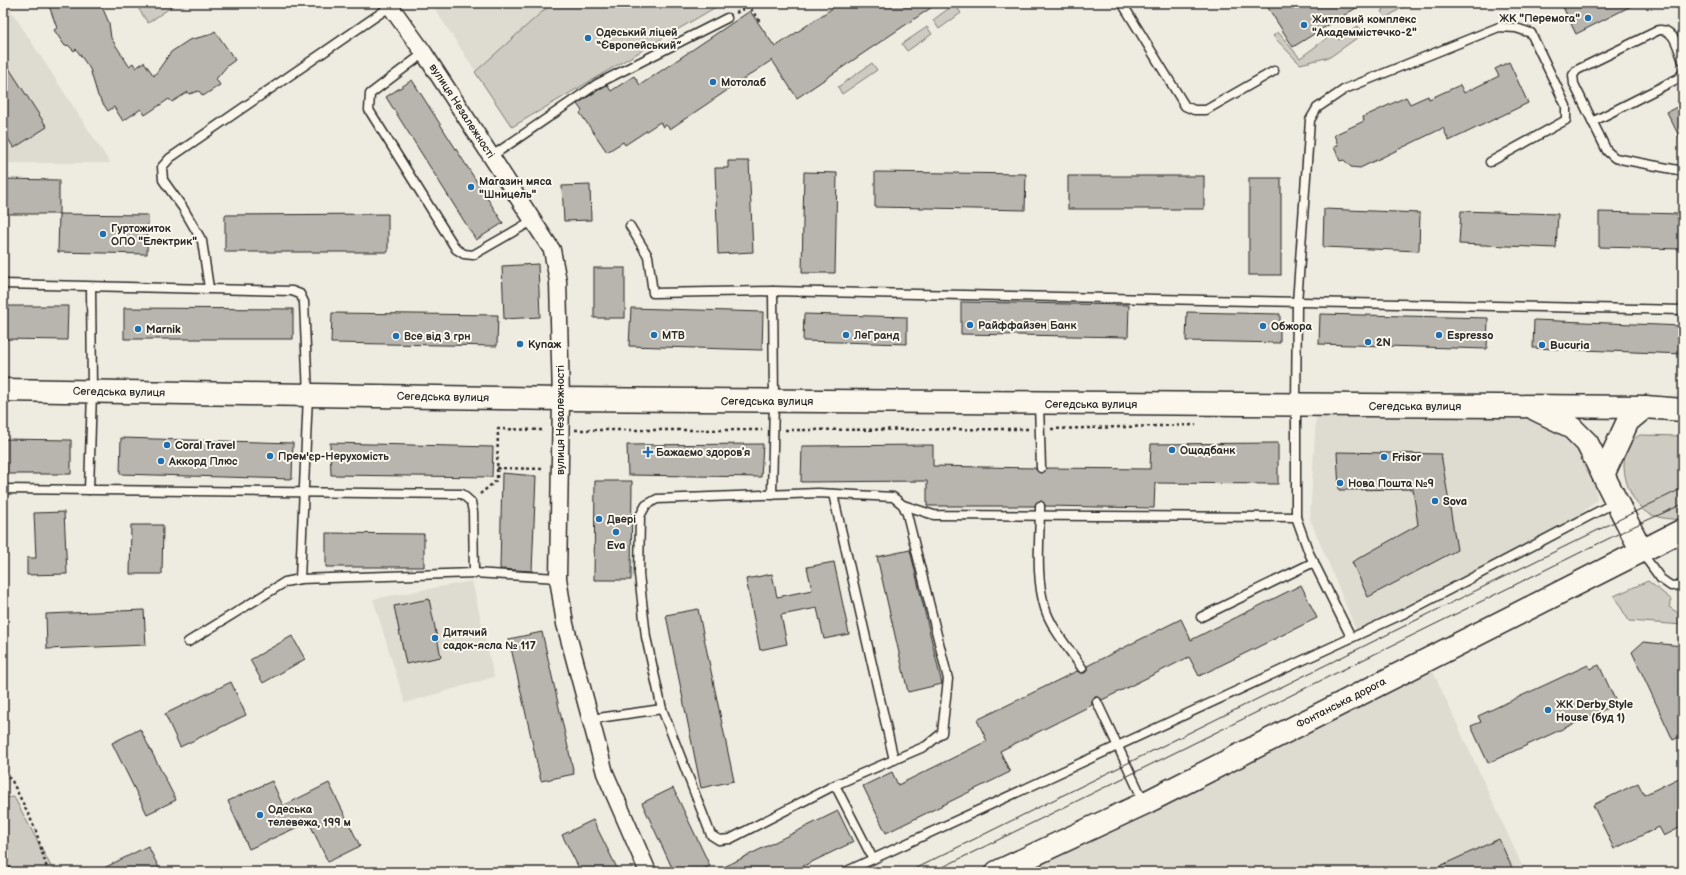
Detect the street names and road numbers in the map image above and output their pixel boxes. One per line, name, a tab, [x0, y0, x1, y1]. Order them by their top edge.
street label: вулиця Незалежності	[427, 61, 497, 161]
street label: вулиця Незалежності	[554, 365, 567, 475]
street label: Сегедська вулиця	[73, 385, 165, 399]
street label: Сегедська вулиця	[397, 390, 489, 404]
street label: Сегедська вулиця	[721, 395, 813, 408]
street label: Сегедська вулиця	[1045, 398, 1137, 411]
street label: Сегедська вулиця	[1369, 400, 1461, 413]
street label: Фонтанська дорога	[1294, 675, 1388, 731]

